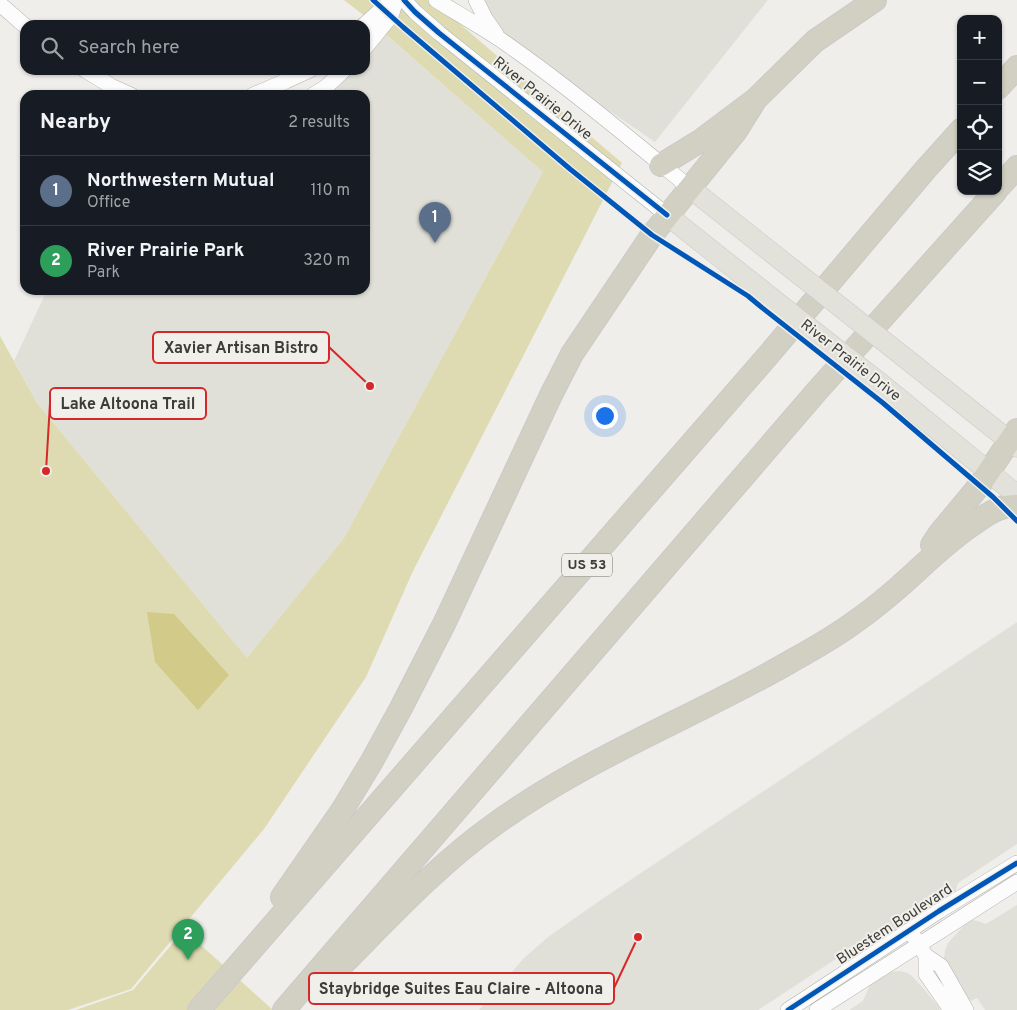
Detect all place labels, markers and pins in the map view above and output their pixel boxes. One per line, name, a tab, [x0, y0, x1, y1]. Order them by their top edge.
pin: 1	[419, 202, 451, 243]
callout: Xavier Artisan Bistro	[153, 332, 329, 363]
callout: Lake Altoona Trail	[50, 388, 206, 419]
pin: 2	[172, 919, 204, 960]
callout: Staybridge Suites Eau Claire - Altoona	[309, 973, 614, 1004]

